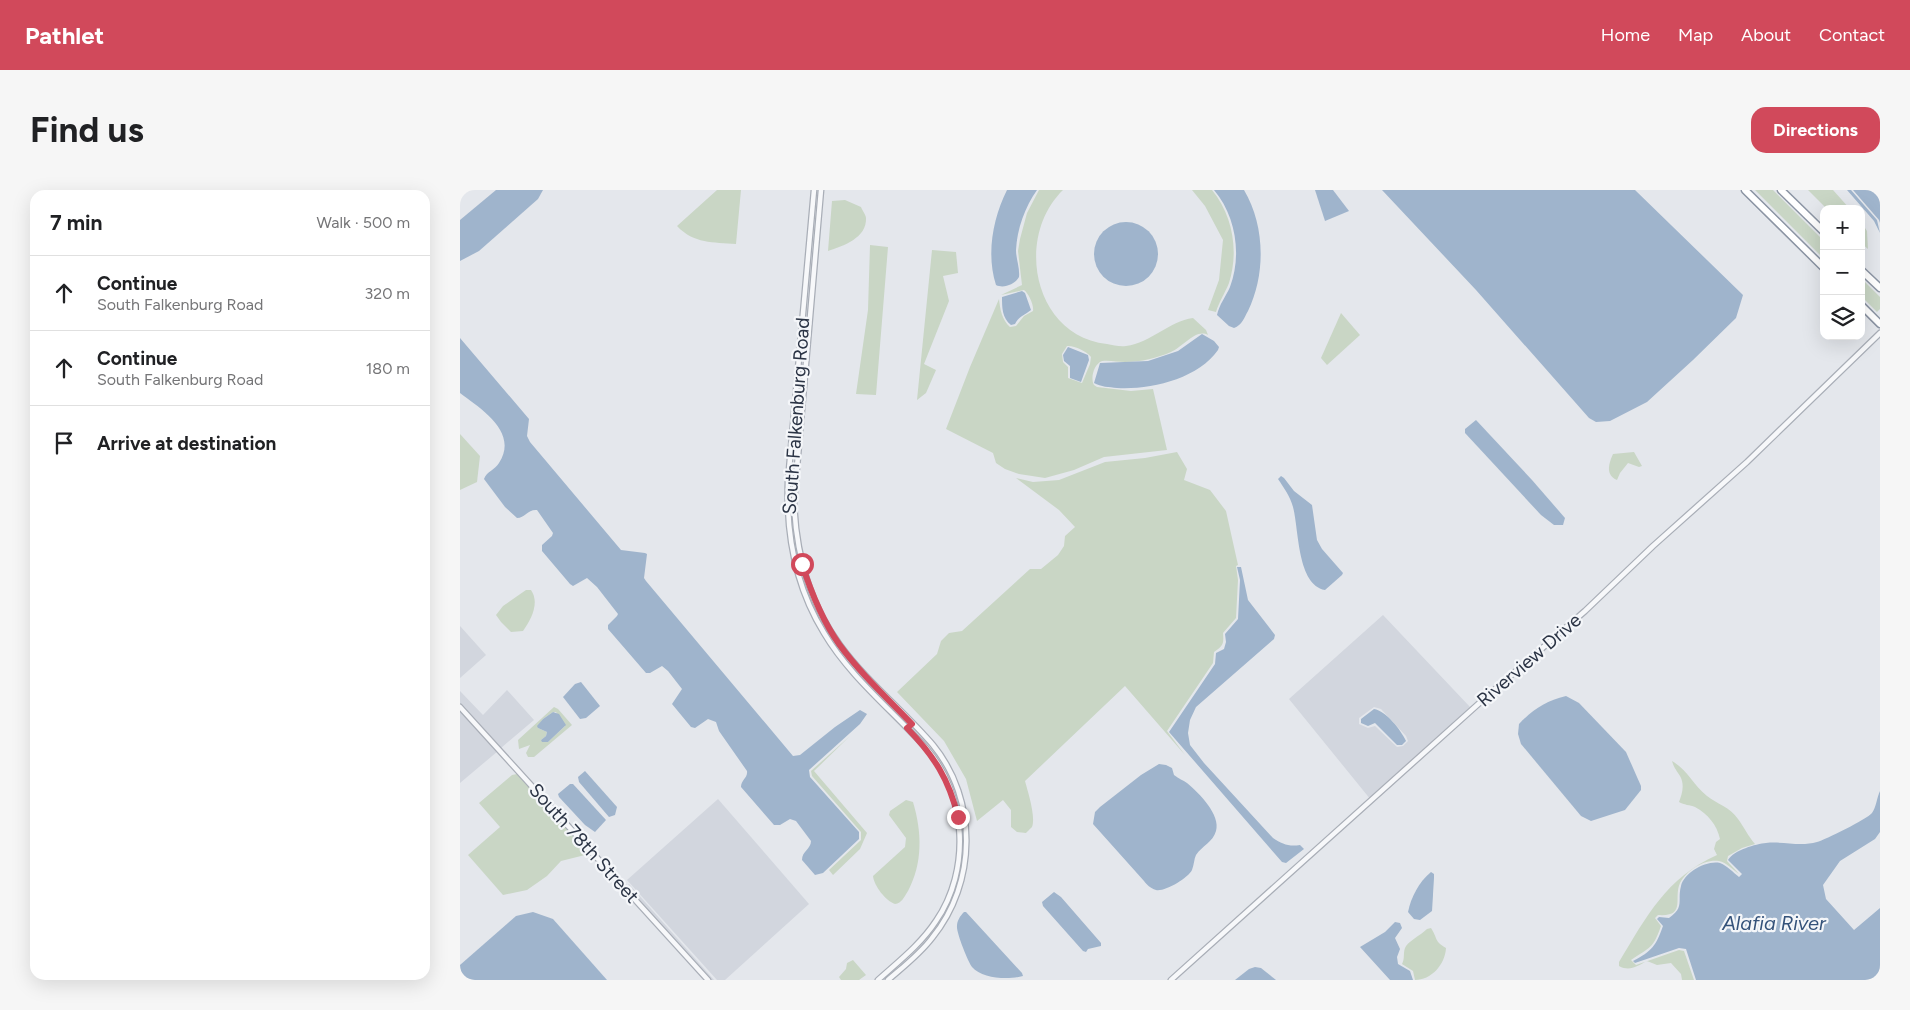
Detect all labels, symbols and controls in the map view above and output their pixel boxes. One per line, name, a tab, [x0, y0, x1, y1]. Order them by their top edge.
text: Pathlet	[25, 21, 104, 50]
text: Home	[1601, 24, 1650, 46]
text: Map	[1678, 24, 1713, 46]
text: About	[1741, 24, 1791, 46]
text: Contact	[1819, 24, 1885, 46]
button: Directions	[1751, 107, 1880, 153]
text: Find us	[30, 109, 144, 151]
map controls	[1820, 205, 1865, 340]
button: +	[1820, 205, 1865, 250]
text: 7 min	[50, 210, 102, 235]
text: Walk · 500 m	[317, 213, 410, 232]
button: −	[1820, 250, 1865, 295]
text: Continue	[97, 272, 177, 295]
icon: ahead	[50, 279, 78, 307]
text: 320 m	[365, 284, 410, 303]
text: South Falkenburg Road	[97, 295, 263, 314]
button: layers	[1820, 295, 1865, 340]
street label: South Falkenburg Road	[778, 317, 814, 515]
text: Continue	[97, 347, 177, 370]
icon: ahead	[50, 354, 78, 382]
text: 180 m	[366, 359, 410, 378]
text: South Falkenburg Road	[97, 370, 263, 389]
icon: arrive	[50, 429, 78, 457]
text: Arrive at destination	[97, 432, 276, 455]
route start	[791, 553, 814, 576]
street label: Riverview Drive	[1472, 608, 1586, 712]
street label: South 78th Street	[524, 778, 644, 908]
route end	[947, 806, 970, 829]
water label: Alafia River	[1721, 911, 1827, 935]

